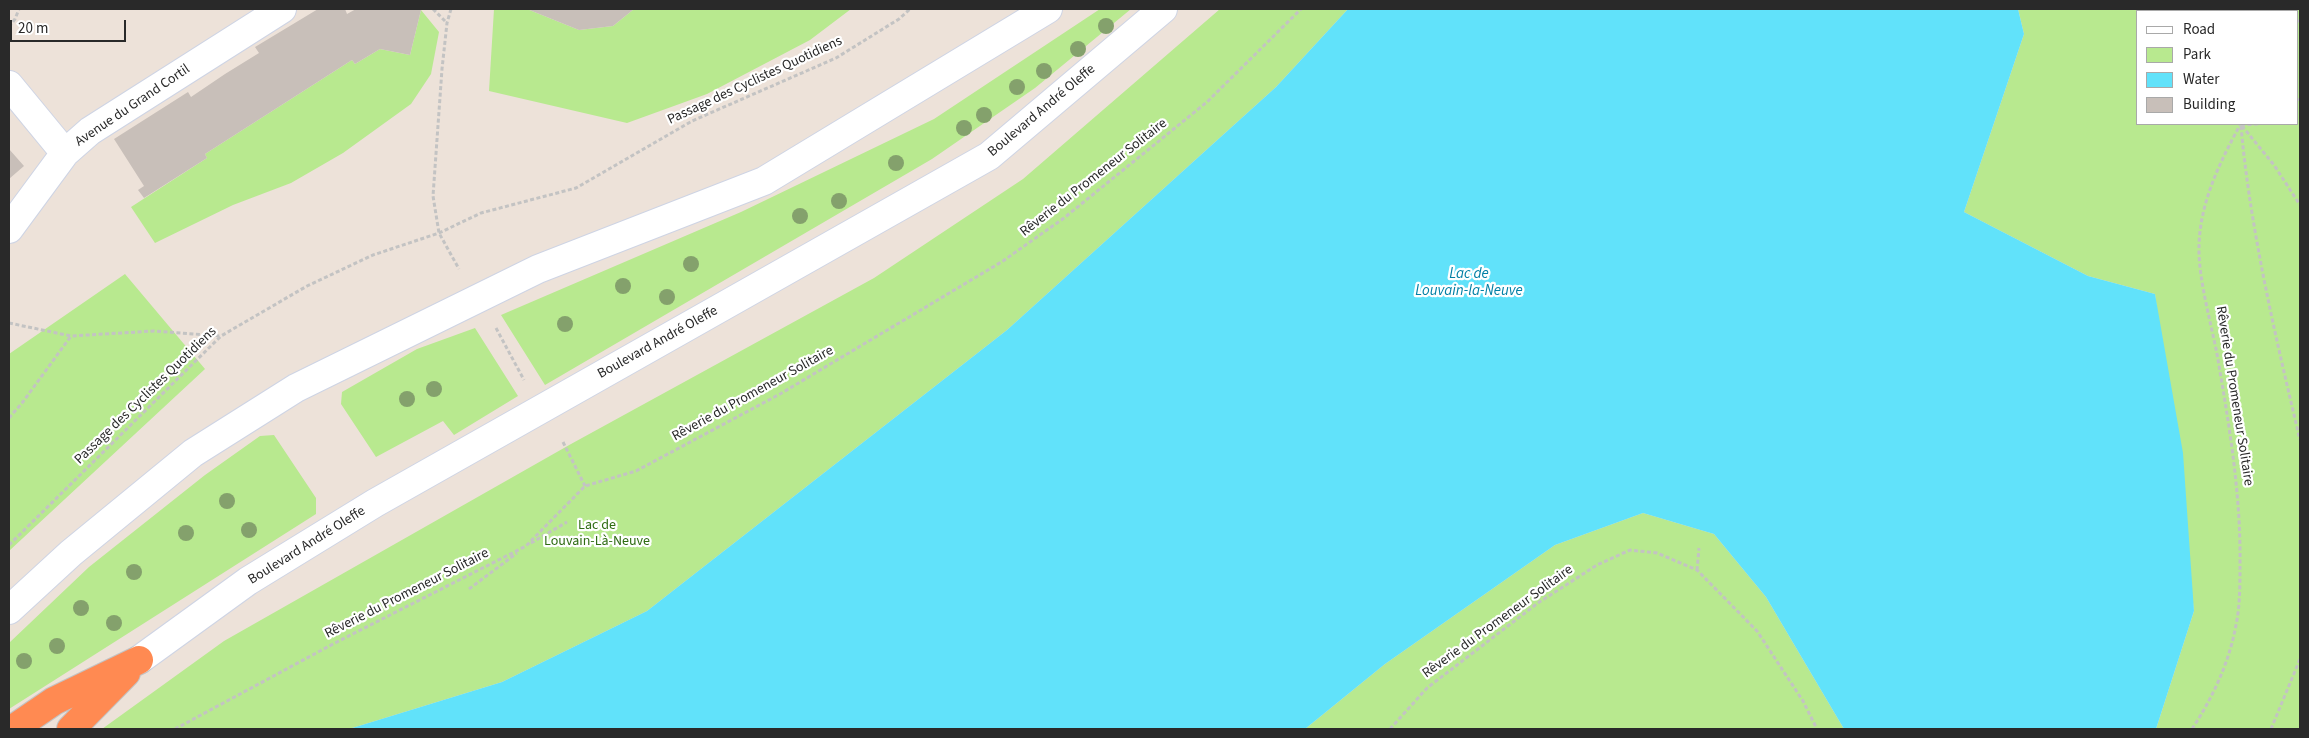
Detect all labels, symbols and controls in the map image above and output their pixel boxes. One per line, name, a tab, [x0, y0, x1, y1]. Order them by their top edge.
scale bar	[12, 10, 129, 42]
legend	[2136, 10, 2299, 125]
text: 20 m	[18, 18, 48, 39]
text: Road	[2183, 19, 2215, 40]
street label: Passage des Cyclistes Quotidiens	[665, 33, 845, 129]
text: Park	[2183, 44, 2211, 65]
street label: Avenue du Grand Cortil	[72, 61, 194, 151]
street label: Boulevard André Oleffe	[985, 61, 1099, 161]
text: Water	[2183, 69, 2219, 90]
text: Building	[2183, 94, 2235, 115]
street label: Rêverie du Promeneur Solitaire	[1017, 115, 1171, 241]
water label: Lac de Louvain-la-Neuve	[1415, 266, 1523, 301]
street label: Boulevard André Oleffe	[595, 303, 721, 383]
street label: Rêverie du Promeneur Solitaire	[2211, 305, 2257, 487]
street label: Passage des Cyclistes Quotidiens	[72, 324, 220, 468]
street label: Rêverie du Promeneur Solitaire	[669, 343, 837, 445]
street label: Boulevard André Oleffe	[245, 503, 369, 589]
park label: Lac de Louvain-Là-Neuve	[544, 518, 650, 550]
street label: Rêverie du Promeneur Solitaire	[322, 545, 492, 643]
street label: Rêverie du Promeneur Solitaire	[1420, 562, 1576, 682]

